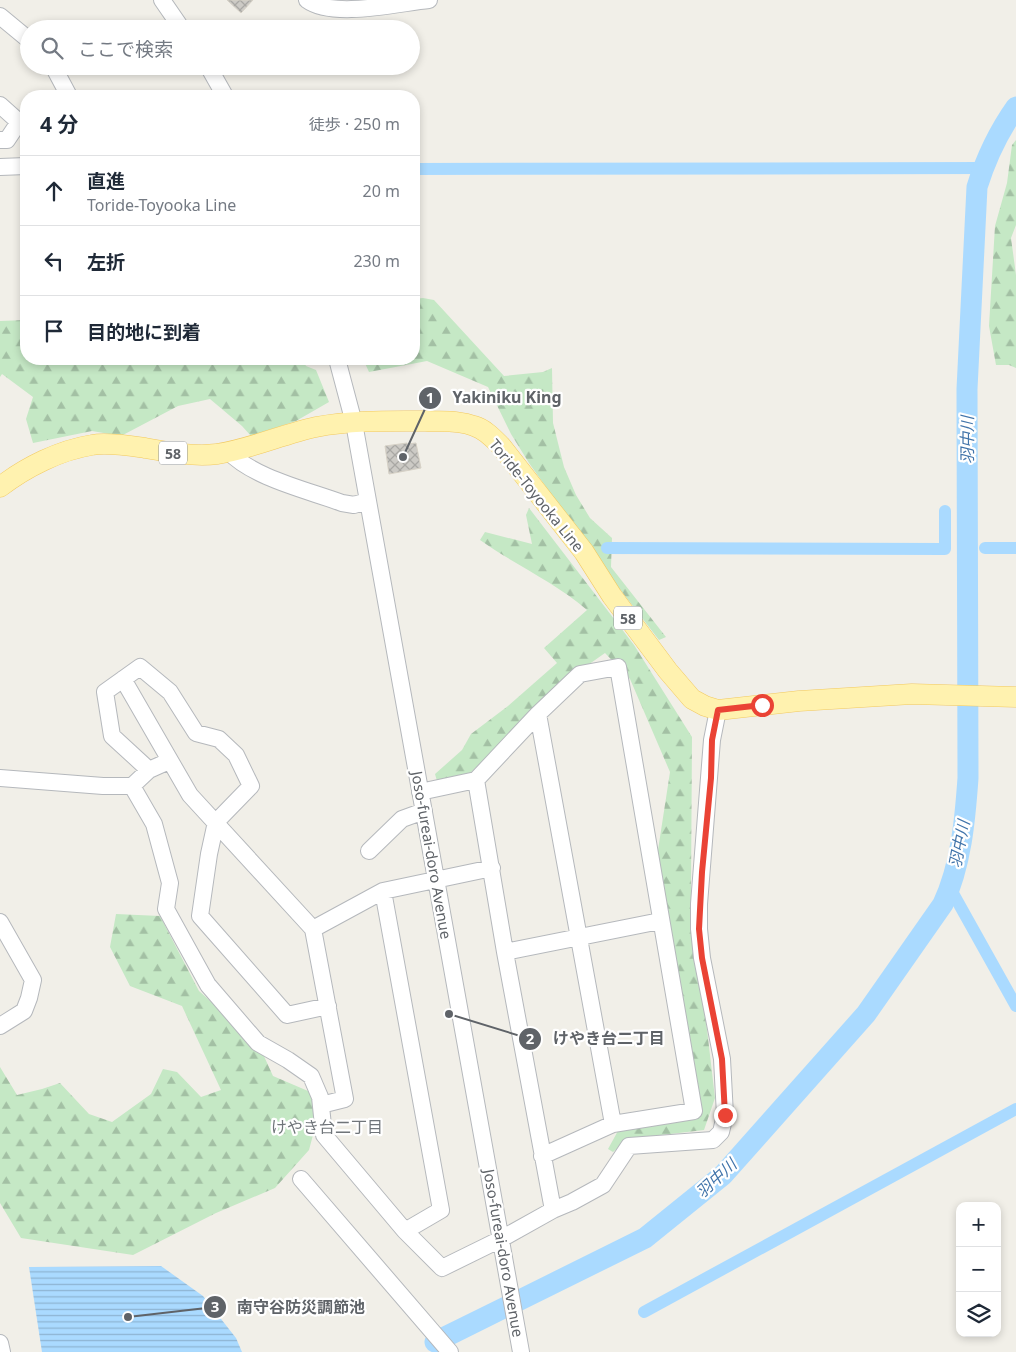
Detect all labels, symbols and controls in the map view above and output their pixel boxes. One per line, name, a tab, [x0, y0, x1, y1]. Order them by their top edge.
search box	[20, 20, 420, 75]
icon: search	[38, 34, 66, 62]
text: ここで検索	[78, 36, 173, 62]
text: 4 分	[40, 110, 78, 138]
text: 徒歩 · 250 m	[309, 113, 400, 135]
text: 直進	[87, 168, 125, 194]
icon: ahead	[40, 177, 68, 205]
text: 20 m	[363, 180, 400, 202]
text: Toride-Toyooka Line	[87, 194, 236, 216]
icon: left	[40, 247, 68, 275]
text: 左折	[87, 249, 125, 275]
text: 230 m	[353, 250, 400, 272]
icon: arrive	[40, 317, 68, 345]
text: 目的地に到着	[87, 319, 201, 345]
callout: Yakiniku King	[417, 382, 571, 413]
text: Yakiniku King	[452, 386, 562, 408]
text: 1	[426, 387, 434, 407]
water label: 羽中川	[956, 414, 978, 464]
street label: Toride-Toyooka Line	[485, 434, 589, 556]
road number: 58	[159, 442, 187, 464]
road number: 58	[614, 606, 642, 630]
route start	[751, 694, 774, 717]
street label: Joso-fureai-doro Avenue	[407, 768, 457, 940]
water label: 羽中川	[944, 816, 975, 870]
callout: けやき台二丁目	[518, 1023, 675, 1054]
text: けやき台二丁目	[553, 1027, 665, 1049]
text: 2	[526, 1028, 535, 1048]
route end	[714, 1104, 737, 1127]
district label: けやき台二丁目	[271, 1116, 383, 1138]
water label: 羽中川	[691, 1152, 743, 1202]
street label: Joso-fureai-doro Avenue	[479, 1166, 529, 1338]
map controls	[956, 1202, 1001, 1337]
button: +	[956, 1202, 1001, 1247]
button: −	[956, 1247, 1001, 1292]
callout: 南守谷防災調節池	[202, 1291, 375, 1322]
button: layers	[956, 1292, 1001, 1337]
text: 3	[211, 1296, 219, 1316]
text: 南守谷防災調節池	[237, 1296, 365, 1318]

